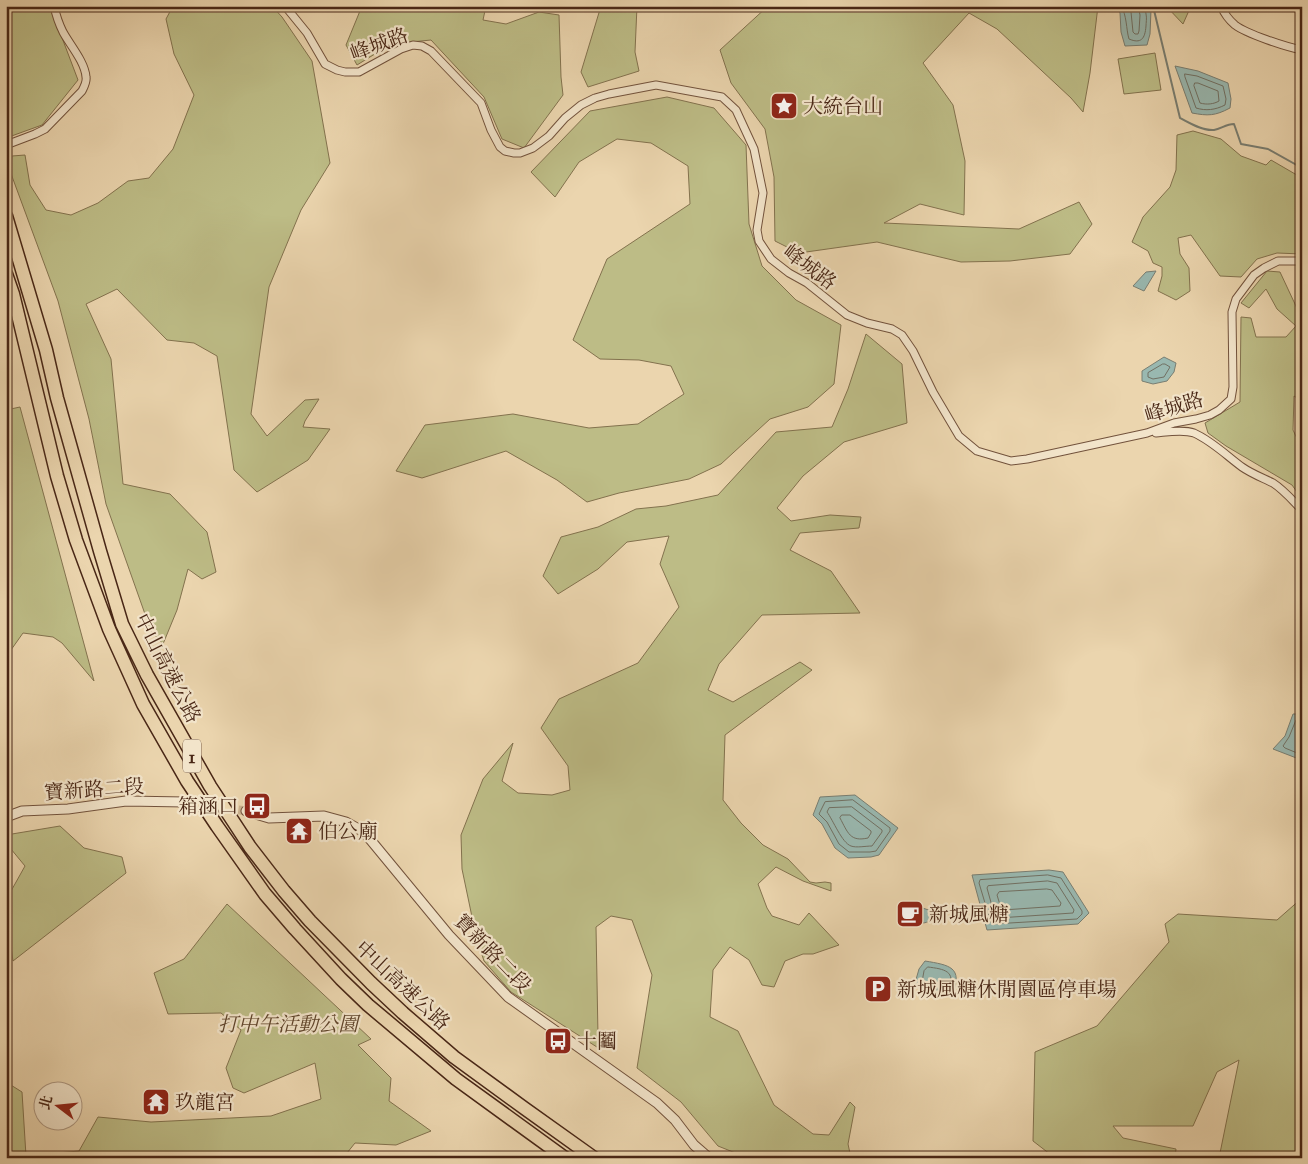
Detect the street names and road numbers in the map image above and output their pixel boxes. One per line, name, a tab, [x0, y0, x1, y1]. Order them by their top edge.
street label: 峰城路	[347, 22, 413, 70]
street label: 峰城路	[776, 239, 841, 299]
street label: 峰城路	[1142, 387, 1208, 432]
street label: 中山高速公路	[126, 609, 206, 729]
road number: 1	[183, 739, 201, 772]
street label: 寶新路二段	[43, 774, 145, 809]
street label: 寶新路二段	[446, 909, 536, 1001]
street label: 中山高速公路	[348, 935, 455, 1038]

